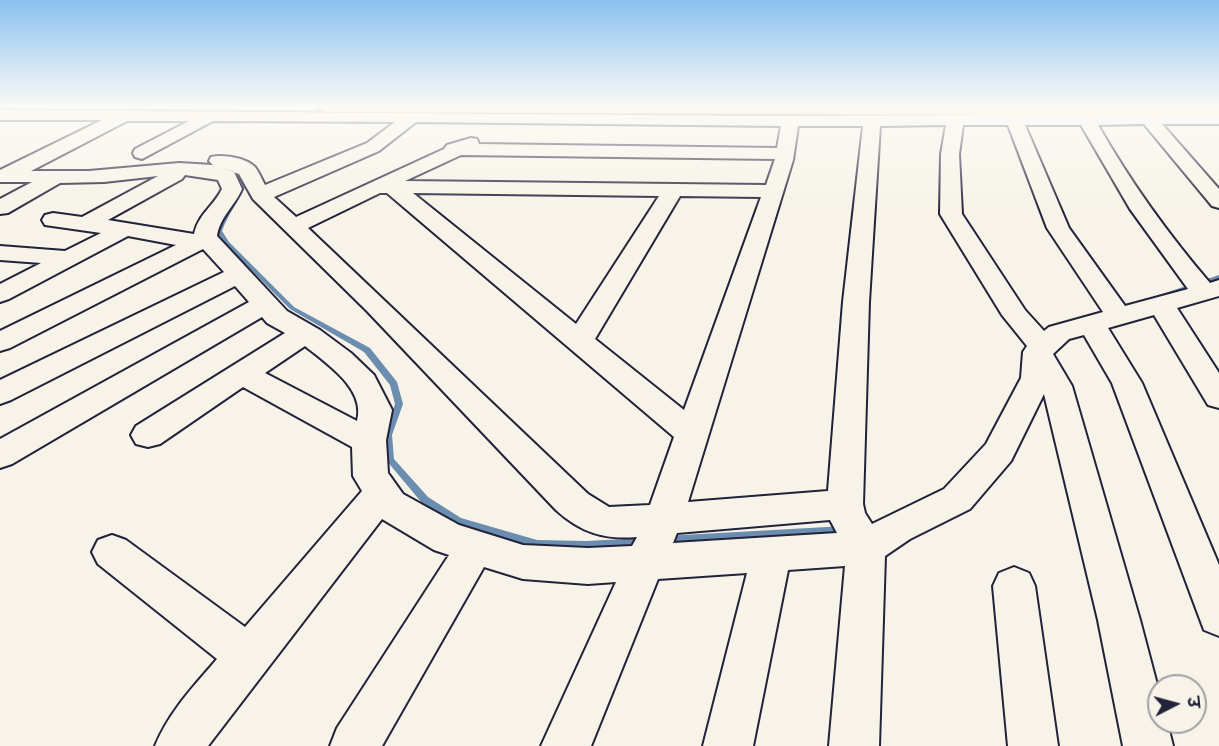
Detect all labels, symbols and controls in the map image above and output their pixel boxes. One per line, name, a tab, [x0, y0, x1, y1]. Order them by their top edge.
north arrow	[1147, 674, 1207, 734]
text: उ	[1182, 696, 1203, 709]

